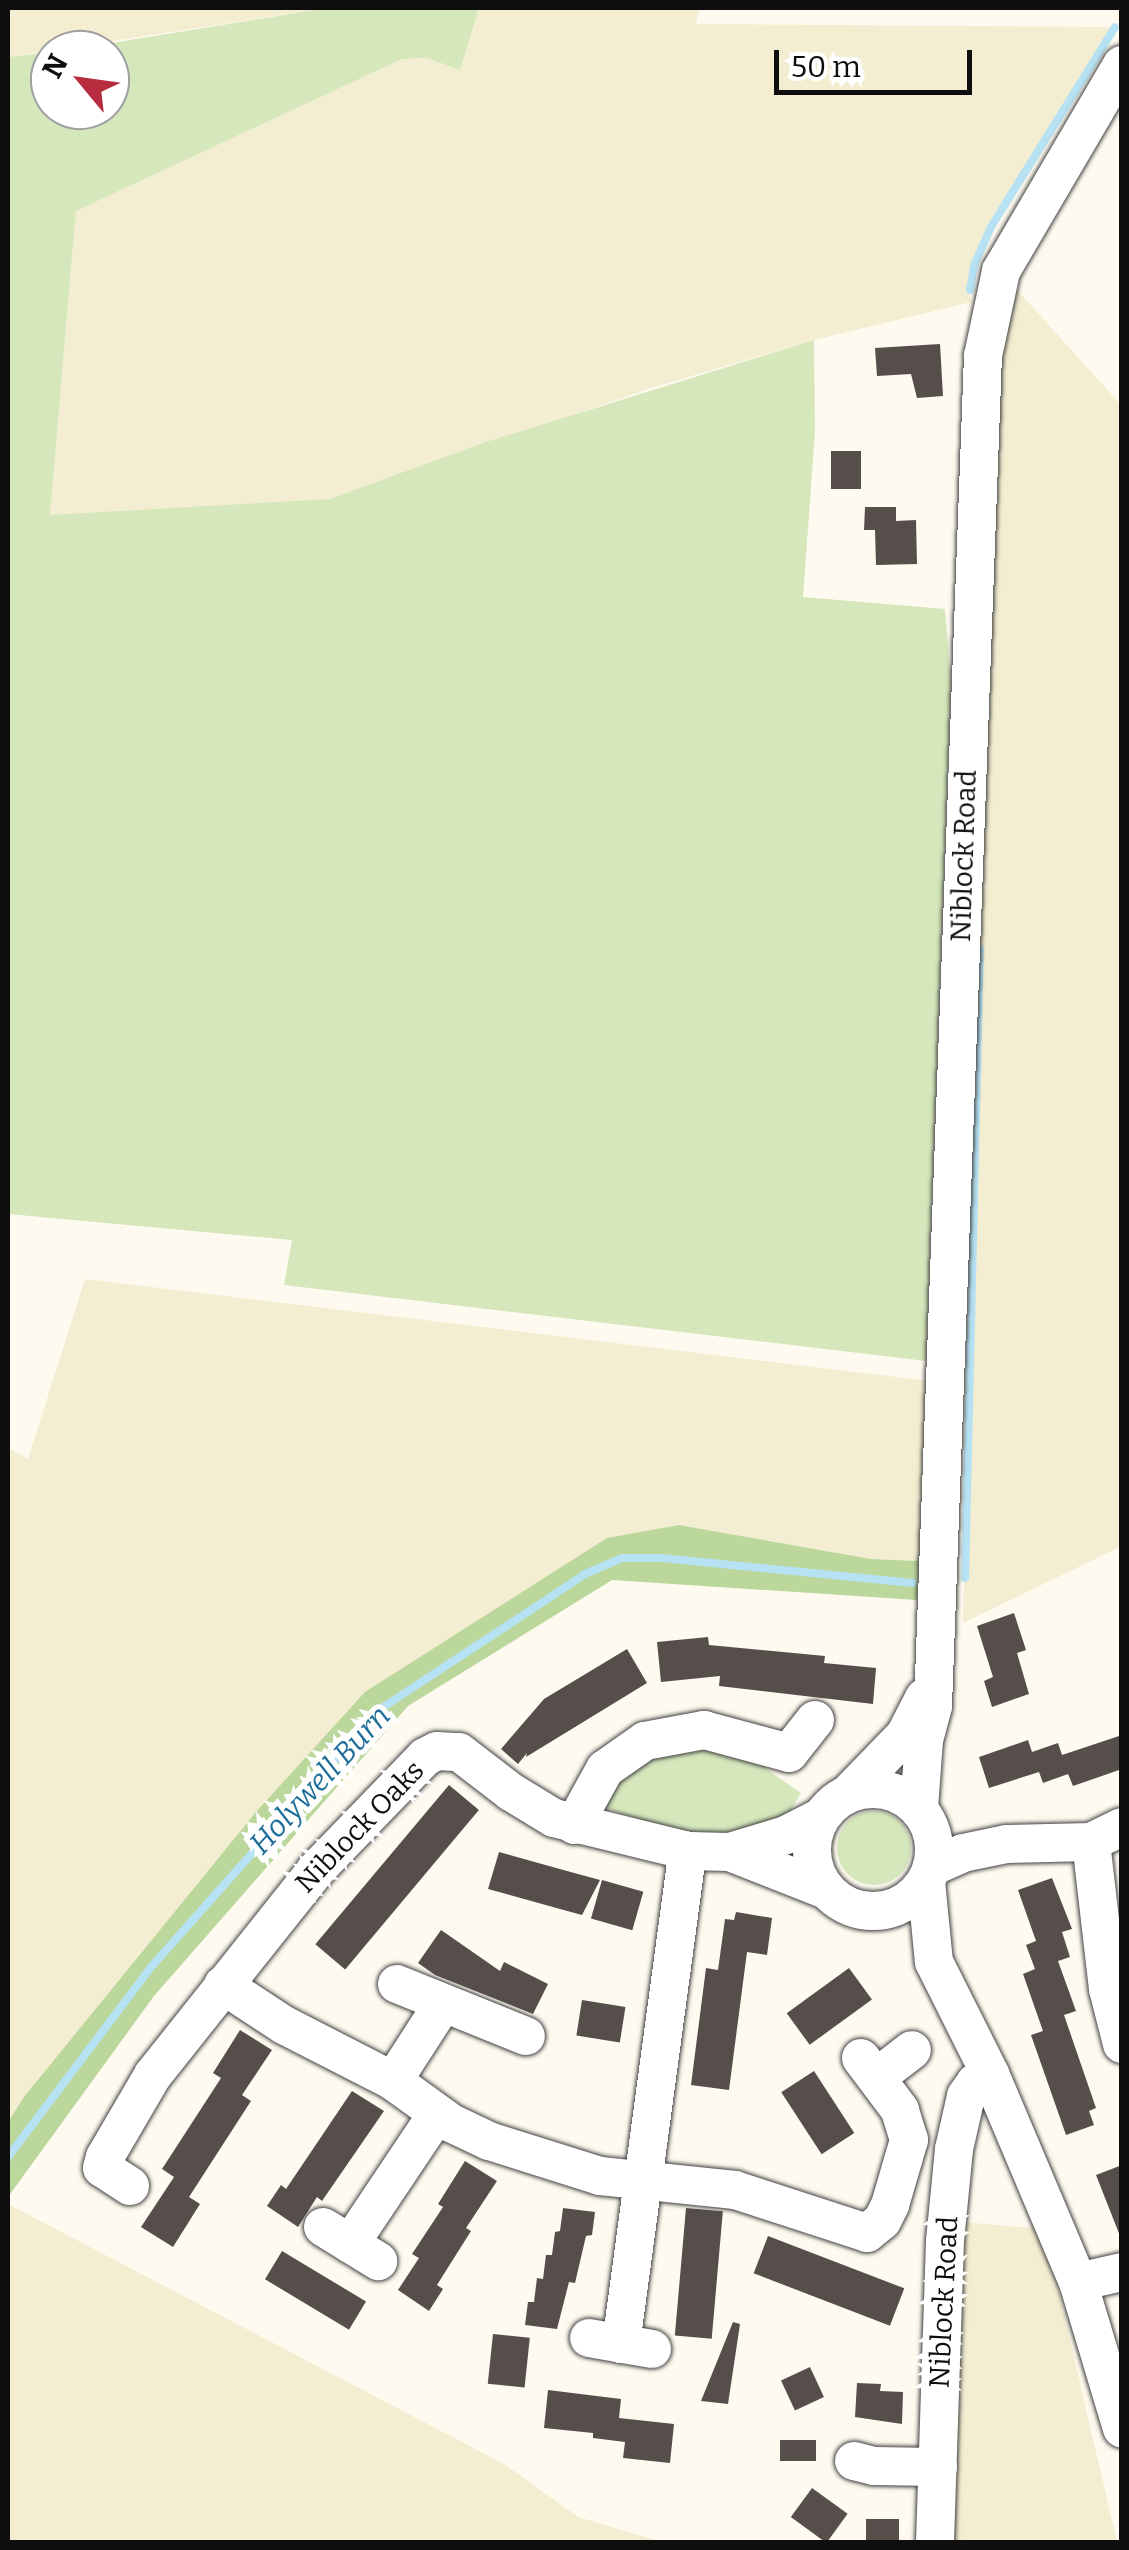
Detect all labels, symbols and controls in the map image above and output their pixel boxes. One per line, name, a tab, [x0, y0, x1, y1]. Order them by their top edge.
north arrow	[30, 30, 130, 130]
scale bar	[779, 30, 976, 92]
text: N	[35, 49, 75, 84]
text: 50 m	[791, 49, 861, 85]
street label: Niblock Road	[944, 769, 984, 943]
water label: Holywell Burn	[242, 1698, 398, 1862]
street label: Niblock Oaks	[289, 1754, 431, 1900]
street label: Niblock Road	[923, 2215, 965, 2389]

